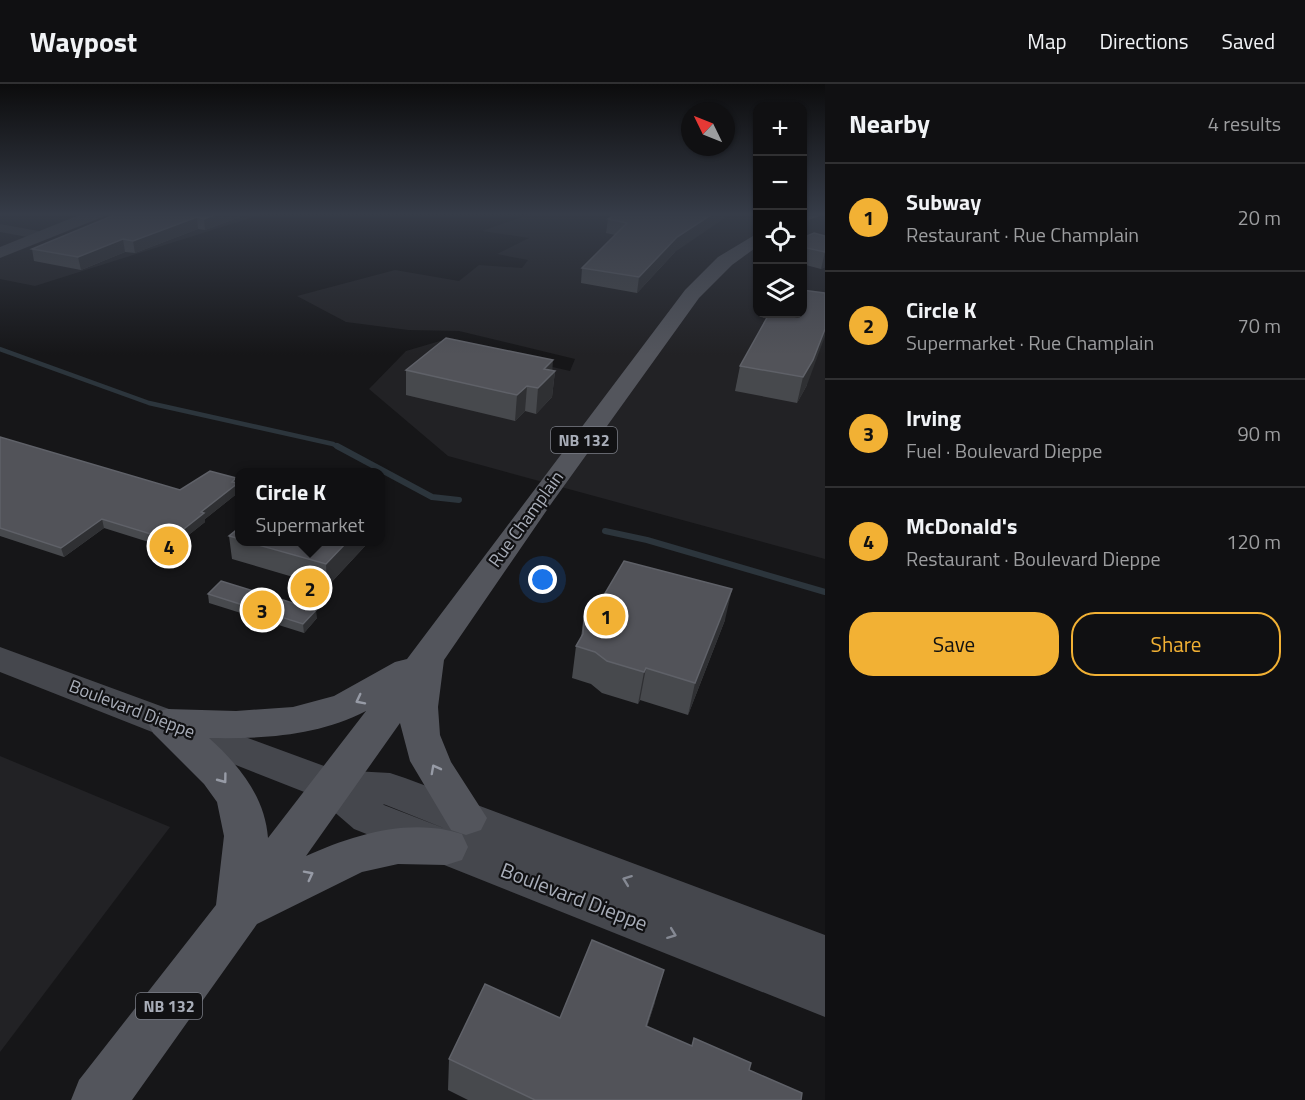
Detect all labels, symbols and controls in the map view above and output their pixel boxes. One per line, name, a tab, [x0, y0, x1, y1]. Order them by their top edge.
text: Waypost	[30, 20, 137, 63]
text: Map	[1027, 25, 1067, 57]
text: Directions	[1100, 25, 1189, 57]
text: Saved	[1222, 25, 1275, 57]
north arrow	[681, 102, 735, 156]
map controls	[753, 102, 807, 318]
button: +	[753, 102, 807, 156]
text: Nearby	[849, 104, 930, 143]
text: 4 results	[1208, 108, 1281, 139]
button: −	[753, 156, 807, 210]
text: Subway	[906, 185, 981, 219]
text: 1	[863, 202, 874, 233]
text: 20 m	[1237, 202, 1281, 233]
button: locate	[753, 210, 807, 264]
text: Restaurant · Rue Champlain	[906, 219, 1139, 250]
button: layers	[753, 264, 807, 318]
text: Circle K	[906, 293, 977, 327]
text: 2	[863, 310, 874, 341]
text: 70 m	[1237, 310, 1281, 341]
text: Supermarket · Rue Champlain	[906, 327, 1154, 358]
text: Irving	[906, 401, 961, 435]
text: 3	[863, 418, 874, 449]
text: 90 m	[1237, 418, 1281, 449]
road number: NB 132	[551, 427, 617, 453]
text: Fuel · Boulevard Dieppe	[906, 435, 1102, 466]
street label: Rue Champlain	[481, 465, 570, 573]
popup	[235, 468, 385, 546]
text: Circle K	[255, 475, 326, 509]
text: Supermarket	[255, 509, 365, 540]
text: McDonald's	[906, 509, 1017, 543]
pin: 4	[150, 524, 188, 568]
text: 4	[863, 526, 874, 557]
text: 120 m	[1226, 526, 1281, 557]
text: Restaurant · Boulevard Dieppe	[906, 543, 1161, 574]
your location	[528, 565, 557, 594]
pin: 2	[290, 566, 330, 610]
pin: 3	[242, 588, 282, 632]
pin: 1	[586, 594, 626, 638]
button: Save	[849, 612, 1059, 676]
button: Share	[1071, 612, 1281, 676]
street label: Boulevard Dieppe	[65, 672, 199, 745]
one-way arrow	[356, 693, 366, 704]
one-way arrow	[431, 764, 442, 775]
one-way arrow	[216, 772, 227, 783]
street label: Boulevard Dieppe	[496, 853, 653, 939]
one-way arrow	[303, 871, 314, 883]
one-way arrow	[622, 875, 633, 887]
one-way arrow	[667, 927, 677, 940]
road number: NB 132	[136, 993, 202, 1019]

